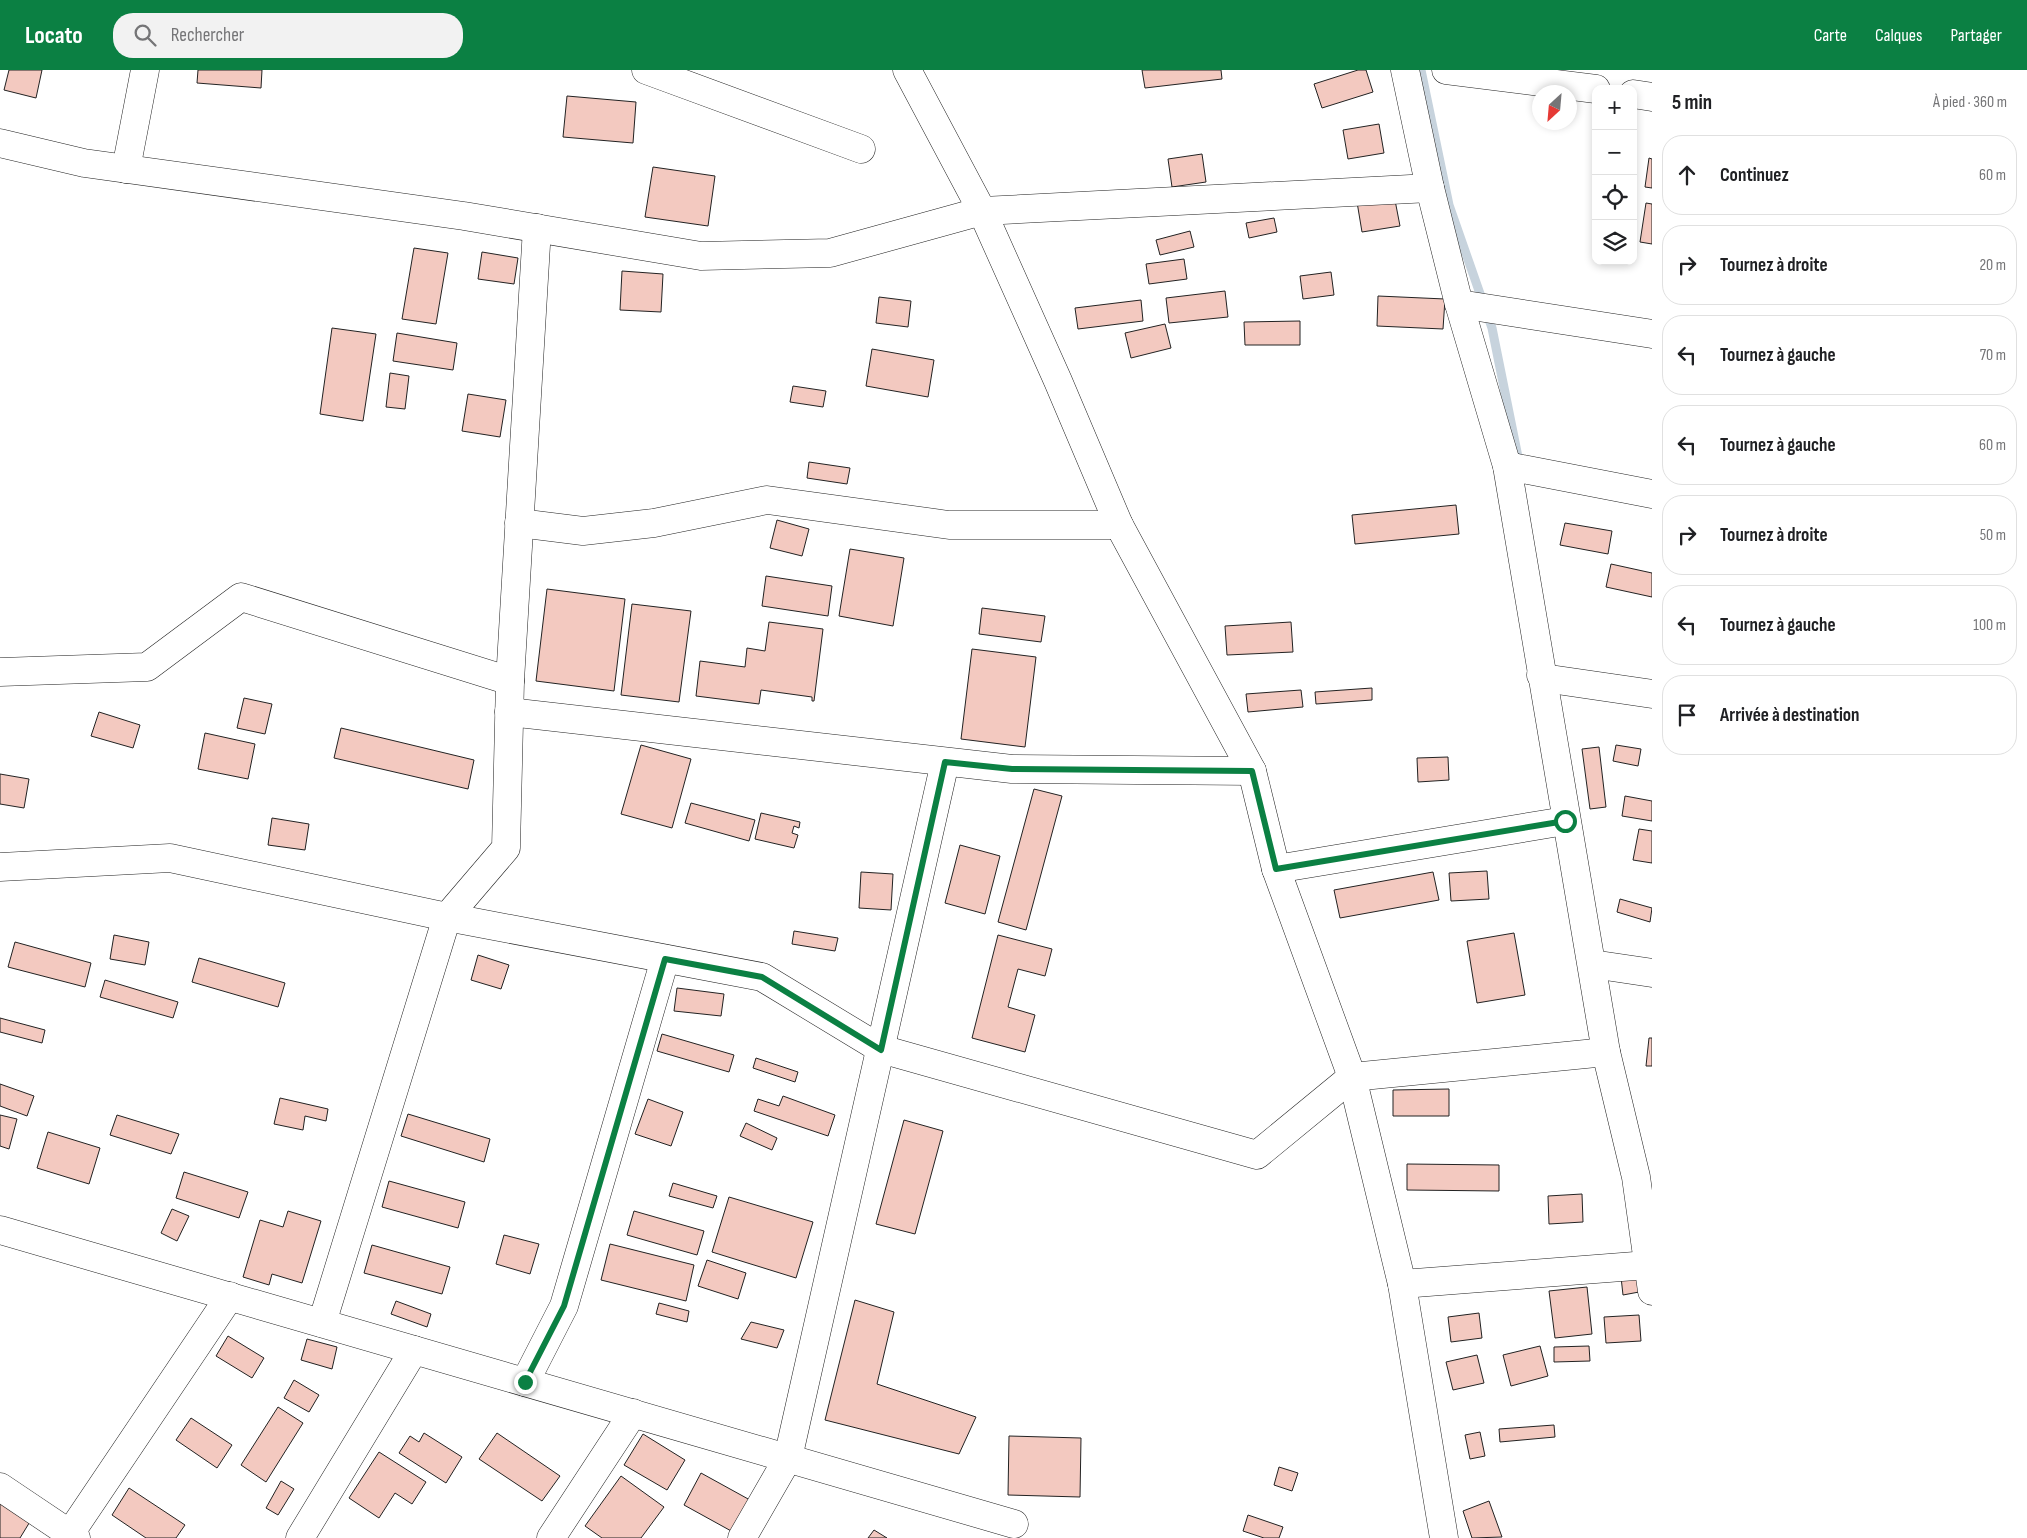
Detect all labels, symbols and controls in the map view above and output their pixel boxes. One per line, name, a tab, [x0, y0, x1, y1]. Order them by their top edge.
search box	[113, 13, 463, 58]
text: Locato	[25, 21, 83, 50]
icon: search	[131, 21, 159, 49]
text: Rechercher	[171, 24, 244, 47]
text: Carte	[1814, 25, 1847, 46]
text: Calques	[1875, 25, 1922, 46]
text: Partager	[1950, 25, 2002, 46]
north arrow	[1532, 85, 1577, 130]
map controls	[1592, 85, 1637, 265]
button: +	[1592, 85, 1637, 130]
text: 5 min	[1672, 90, 1712, 115]
text: À pied · 360 m	[1933, 93, 2007, 112]
button: −	[1592, 130, 1637, 175]
icon: ahead	[1673, 161, 1701, 189]
text: Continuez	[1720, 164, 1789, 187]
text: 60 m	[1979, 166, 2006, 185]
button: locate	[1592, 175, 1637, 220]
button: layers	[1592, 220, 1637, 265]
icon: right	[1673, 251, 1701, 279]
text: Tournez à droite	[1720, 254, 1828, 277]
text: 20 m	[1979, 256, 2006, 275]
icon: left	[1673, 341, 1701, 369]
text: Tournez à gauche	[1720, 344, 1836, 367]
text: 70 m	[1980, 346, 2006, 365]
icon: left	[1673, 431, 1701, 459]
text: Tournez à gauche	[1720, 434, 1836, 457]
text: 60 m	[1979, 436, 2006, 455]
icon: right	[1673, 521, 1701, 549]
text: Tournez à droite	[1720, 524, 1828, 547]
text: 50 m	[1980, 526, 2006, 545]
icon: left	[1673, 611, 1701, 639]
text: Tournez à gauche	[1720, 614, 1836, 637]
text: 100 m	[1973, 616, 2006, 635]
icon: arrive	[1673, 701, 1701, 729]
text: Arrivée à destination	[1720, 704, 1860, 727]
route start	[1554, 810, 1577, 833]
route end	[514, 1371, 537, 1394]

